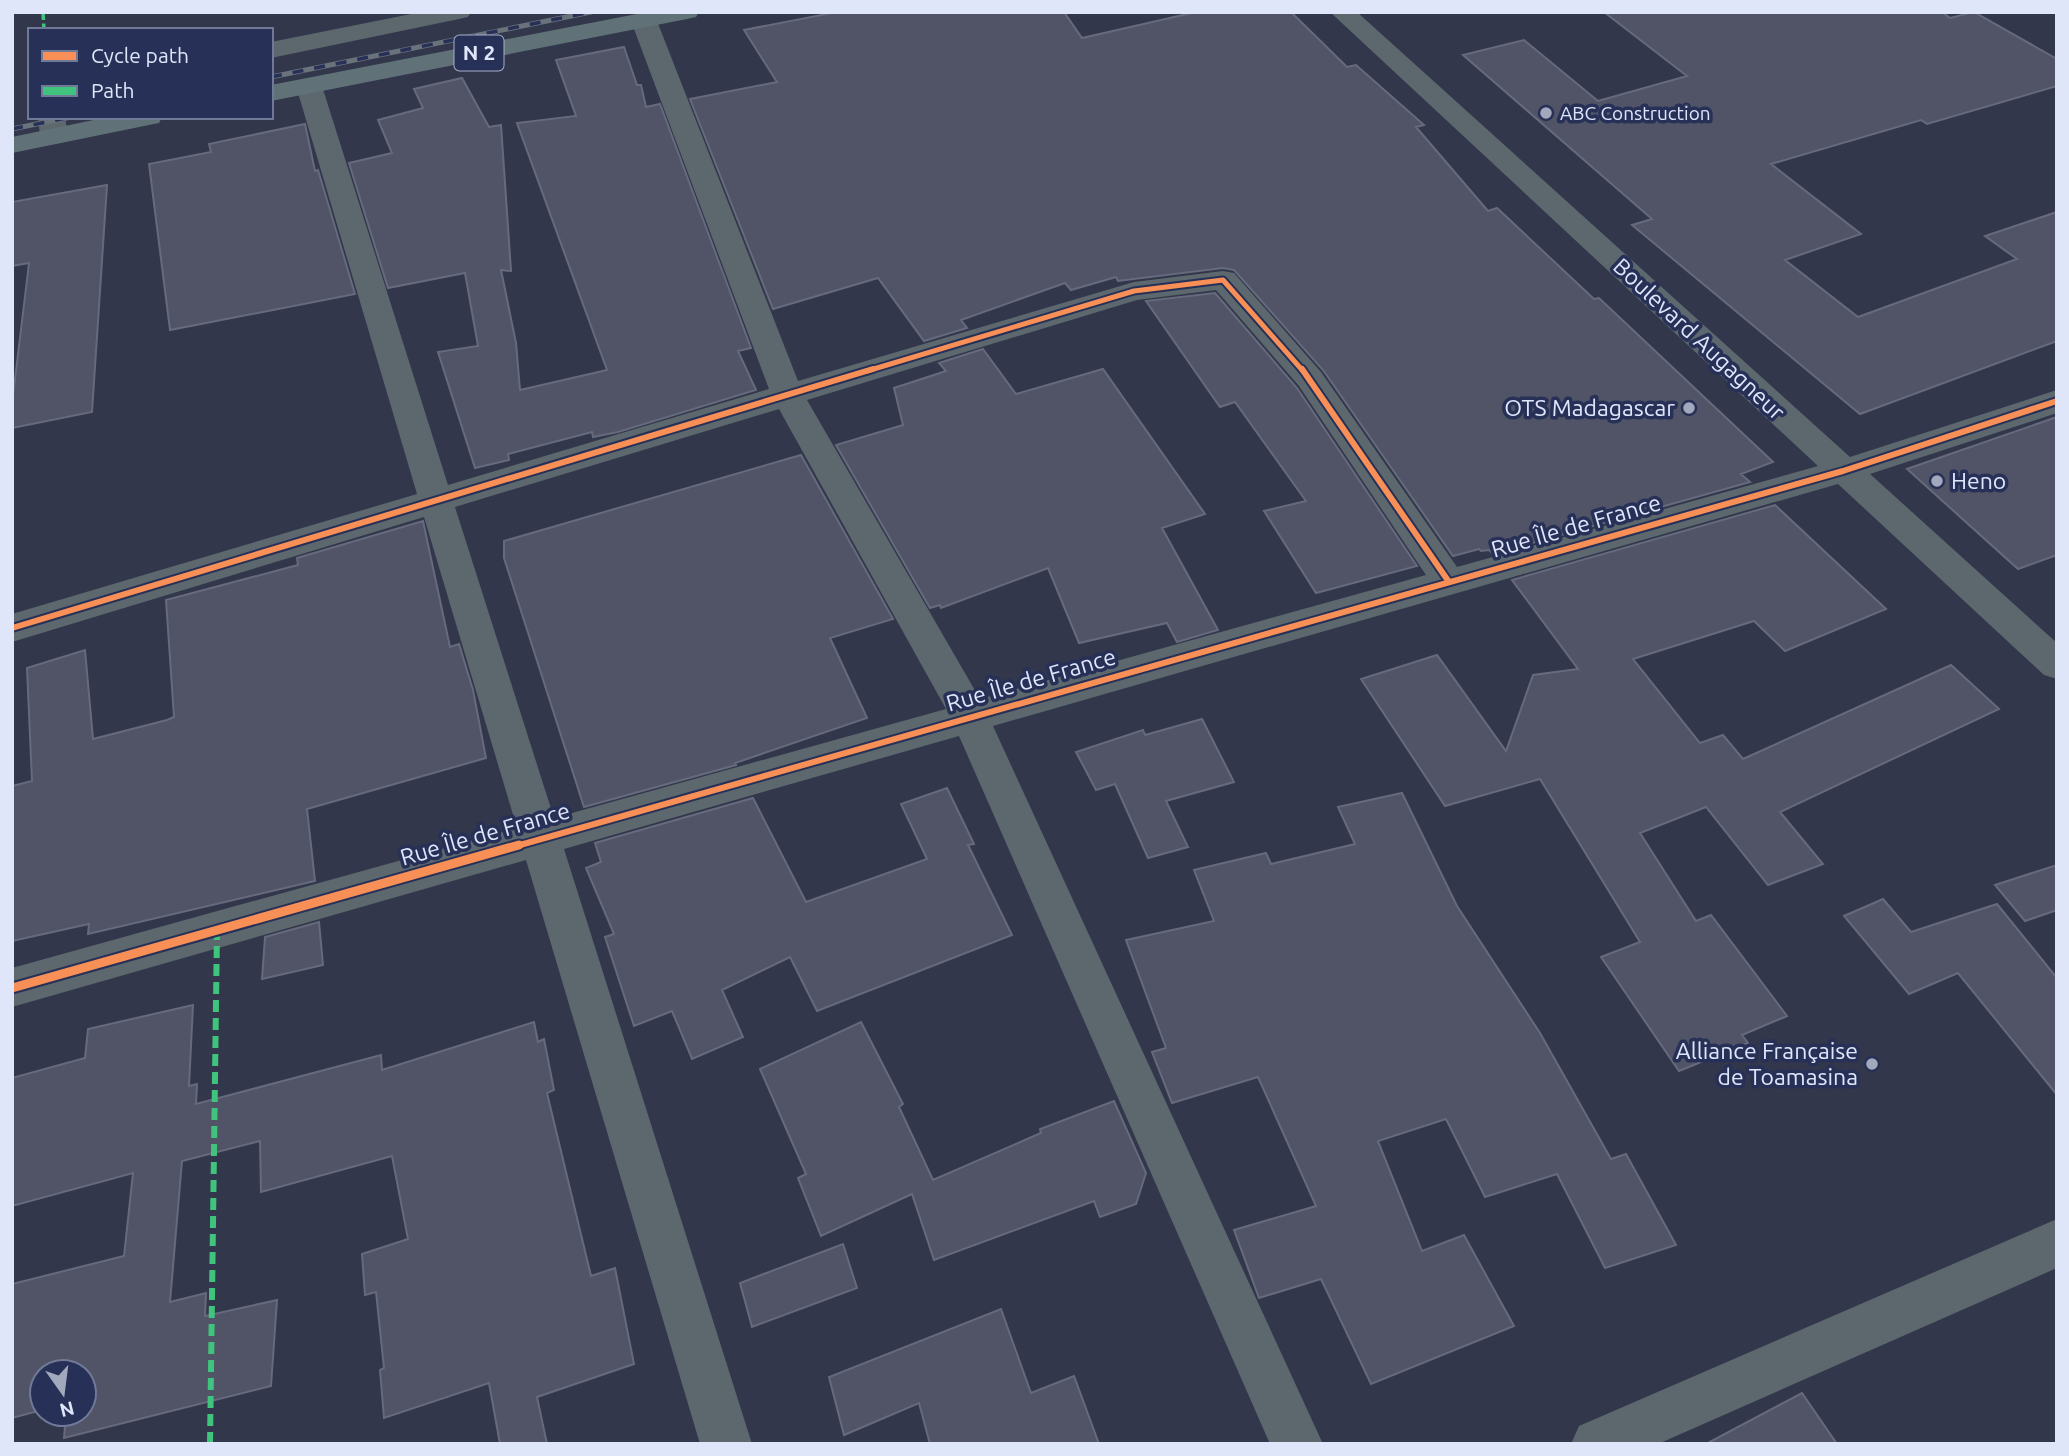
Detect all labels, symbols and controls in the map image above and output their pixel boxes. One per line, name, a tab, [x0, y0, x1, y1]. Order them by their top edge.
legend	[28, 28, 273, 119]
road number: N 2	[454, 36, 504, 70]
text: Cycle path	[91, 43, 189, 67]
text: Path	[91, 78, 134, 102]
place label: ABC Construction	[1560, 102, 1711, 124]
marker: ABC Construction	[1538, 105, 1554, 121]
street label: Boulevard Augagneur	[1609, 253, 1790, 424]
place label: OTS Madagascar	[1504, 395, 1675, 420]
marker: OTS Madagascar	[1681, 400, 1697, 416]
place label: Heno	[1951, 468, 2006, 493]
marker: Heno	[1929, 473, 1945, 489]
street label: Rue Île de France	[1488, 488, 1664, 562]
street label: Rue Île de France	[943, 642, 1119, 716]
street label: Rue Île de France	[397, 796, 573, 870]
place label: Alliance Française de Toamasina	[1676, 1038, 1858, 1089]
marker: Alliance Française de Toamasina	[1864, 1056, 1880, 1072]
north arrow	[28, 1358, 98, 1428]
text: N	[58, 1397, 77, 1422]

